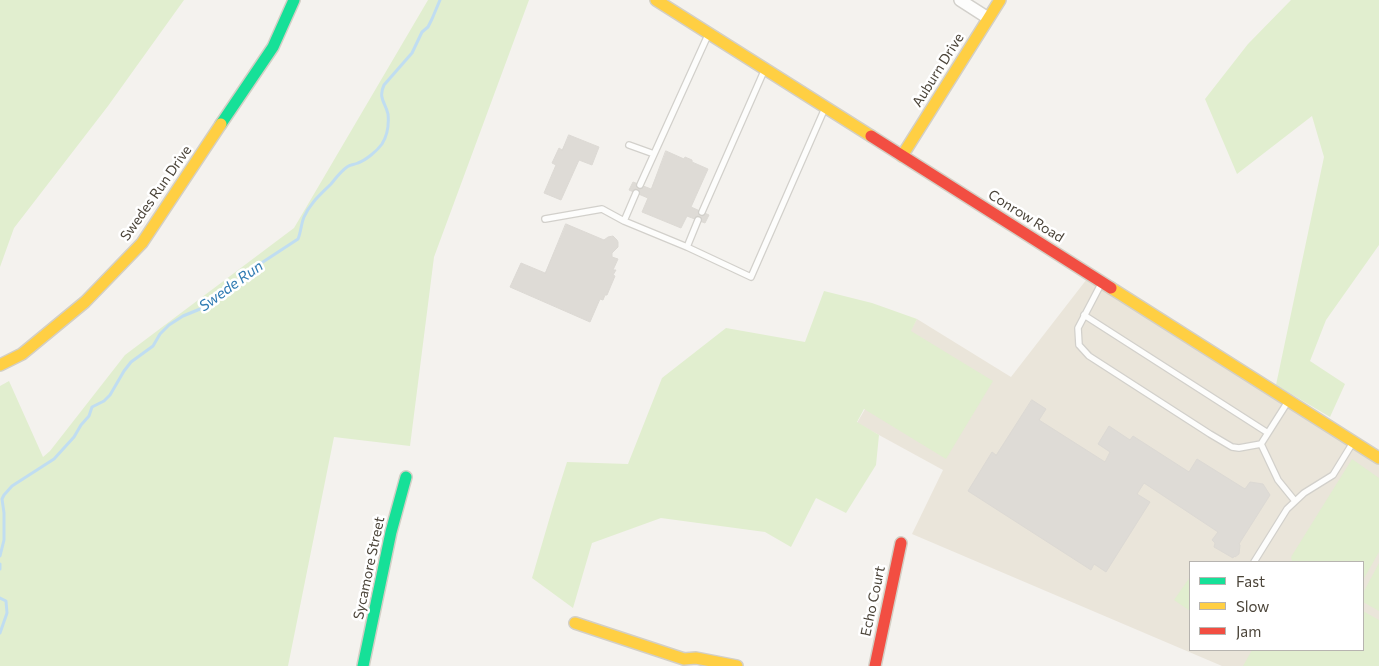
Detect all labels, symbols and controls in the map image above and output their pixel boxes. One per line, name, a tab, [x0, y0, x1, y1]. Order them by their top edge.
street label: Auburn Drive	[909, 30, 967, 110]
street label: Swedes Run Drive	[117, 142, 195, 244]
street label: Conrow Road	[985, 186, 1067, 246]
water label: Swede Run	[196, 257, 266, 315]
street label: Sycamore Street	[350, 515, 388, 621]
legend	[1189, 561, 1364, 651]
street label: Echo Court	[857, 564, 889, 638]
text: Fast	[1236, 572, 1265, 590]
text: Slow	[1236, 597, 1269, 615]
text: Jam	[1236, 622, 1261, 640]

